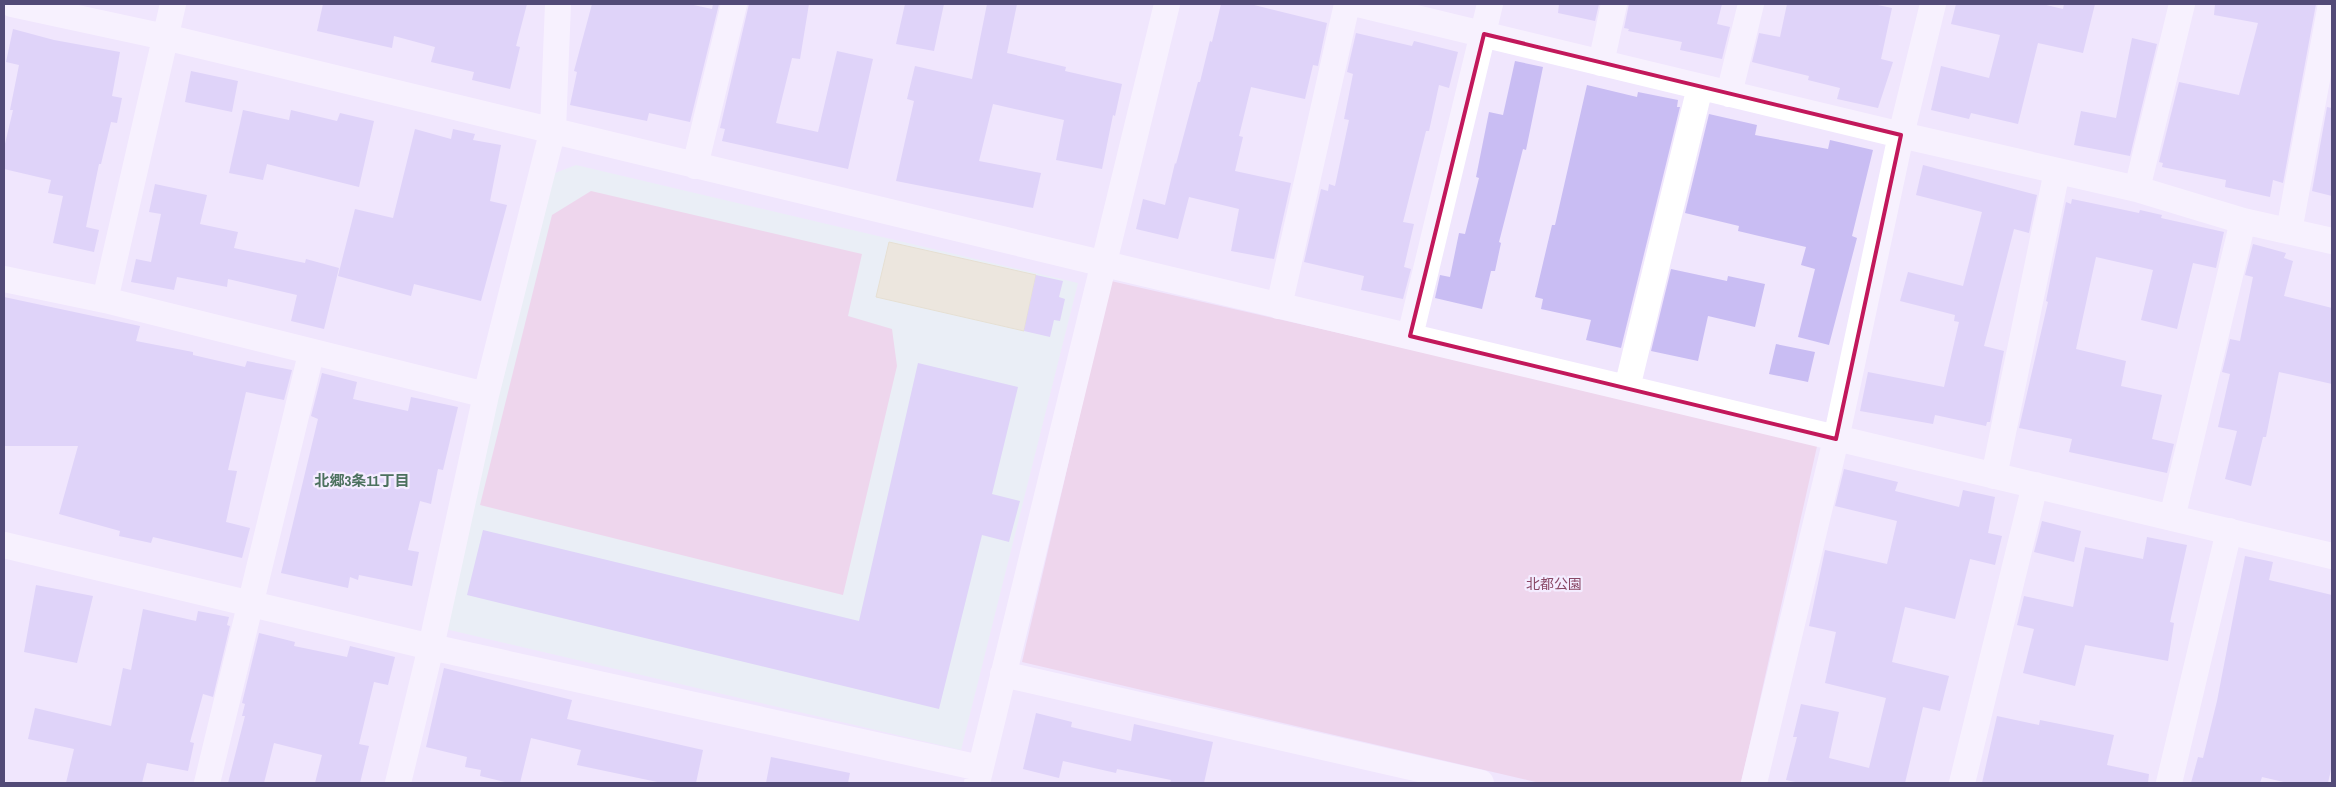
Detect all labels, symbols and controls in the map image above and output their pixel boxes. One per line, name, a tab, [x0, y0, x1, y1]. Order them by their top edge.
district label: 北郷3条11丁目	[315, 470, 409, 491]
park label: 北都公園	[1526, 575, 1582, 593]

